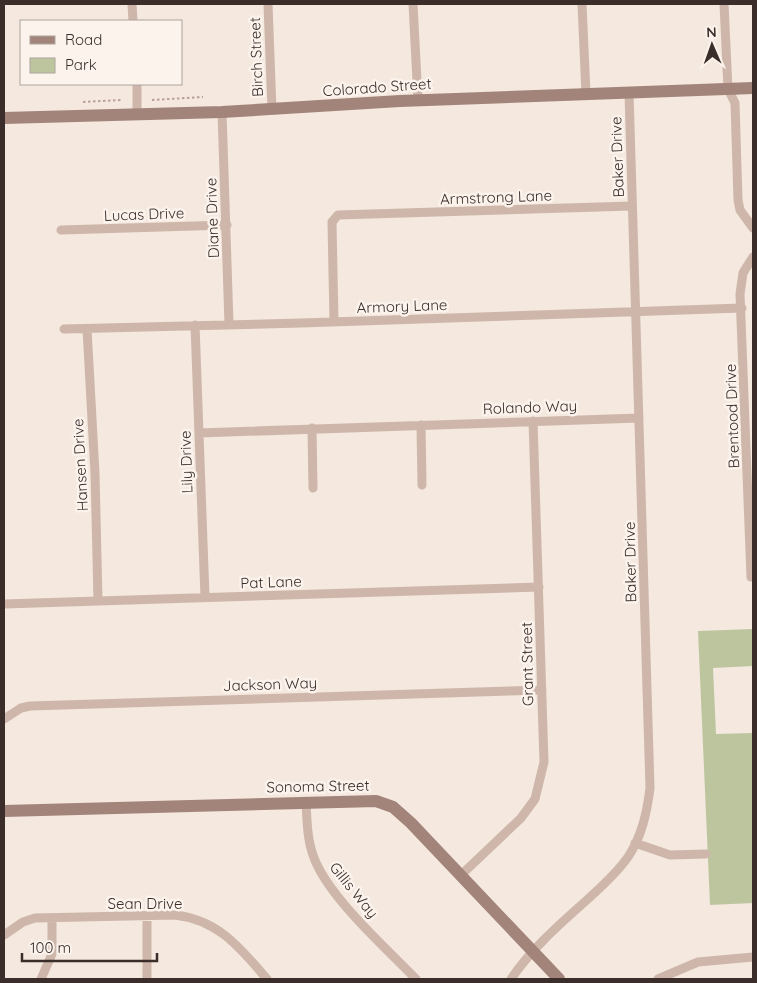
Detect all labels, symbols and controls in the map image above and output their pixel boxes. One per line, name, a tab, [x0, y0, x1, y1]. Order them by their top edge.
street label: Birch Street	[245, 17, 267, 97]
legend	[20, 20, 182, 85]
north arrow	[687, 20, 737, 70]
text: N	[706, 23, 717, 41]
text: Road	[65, 30, 102, 49]
text: Park	[65, 55, 97, 74]
street label: Colorado Street	[322, 74, 432, 100]
street label: Baker Drive	[606, 116, 628, 198]
street label: Diane Drive	[201, 177, 223, 259]
street label: Armstrong Lane	[440, 186, 552, 208]
street label: Lucas Drive	[103, 203, 185, 225]
street label: Armory Lane	[356, 295, 448, 317]
street label: Brentood Drive	[721, 363, 743, 469]
street label: Rolando Way	[482, 396, 578, 418]
street label: Hansen Drive	[68, 418, 92, 512]
street label: Lily Drive	[175, 430, 197, 494]
street label: Baker Drive	[620, 521, 640, 603]
street label: Pat Lane	[240, 571, 302, 593]
street label: Grant Street	[517, 622, 537, 706]
street label: Jackson Way	[223, 673, 317, 695]
street label: Sonoma Street	[266, 776, 370, 796]
street label: Gillis Way	[326, 858, 382, 922]
street label: Sean Drive	[108, 894, 182, 913]
scale bar	[22, 930, 158, 962]
text: 100 m	[30, 938, 71, 957]

